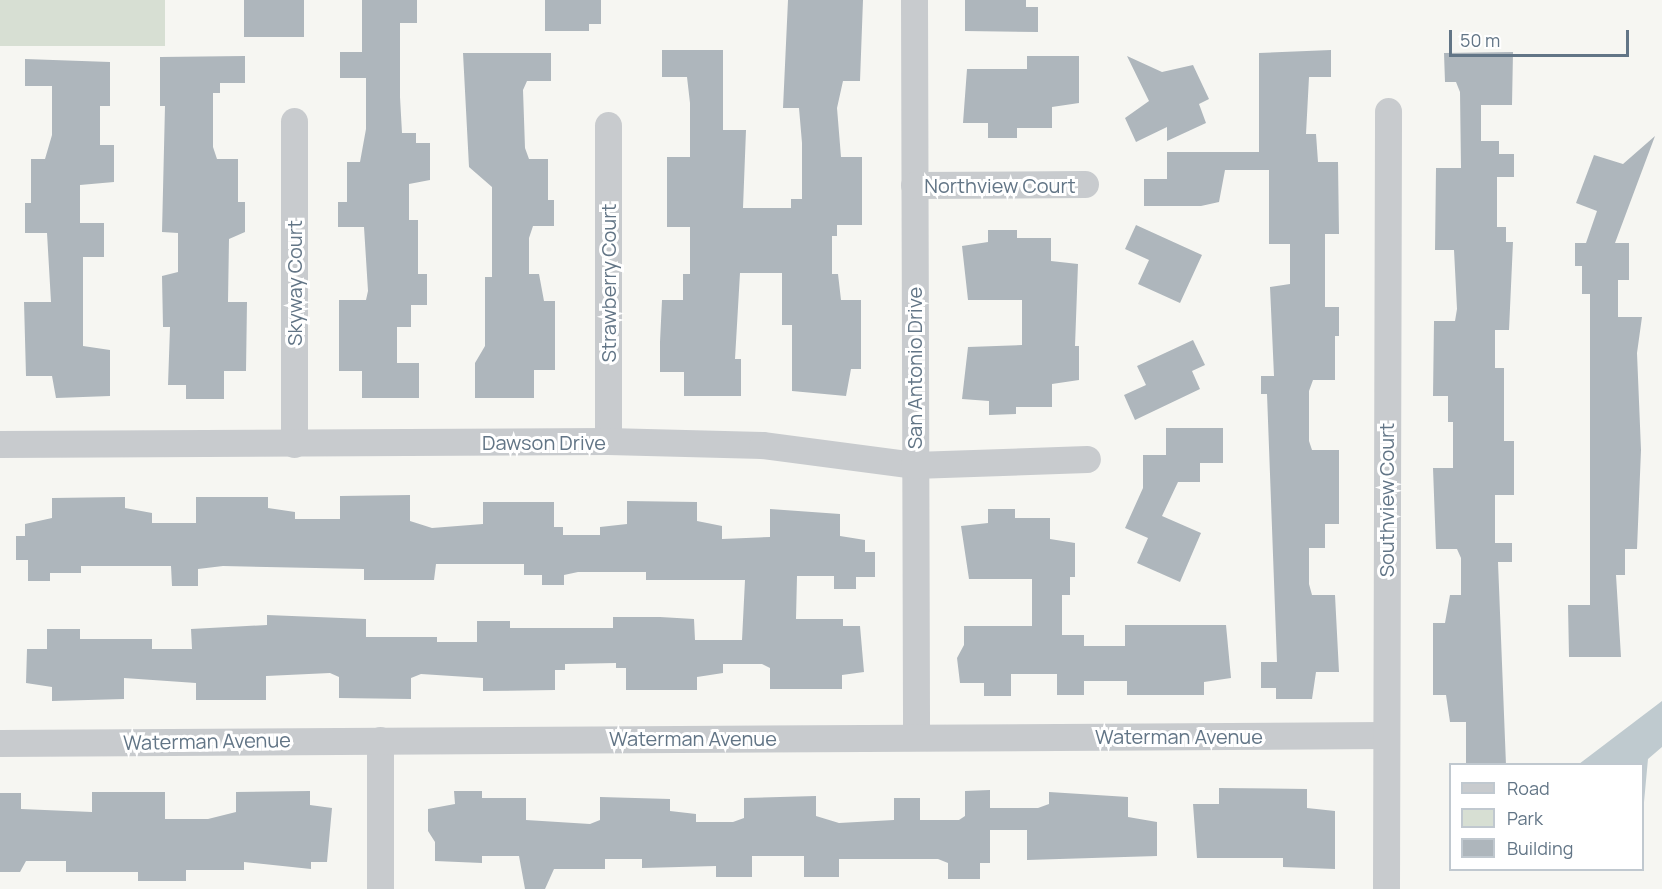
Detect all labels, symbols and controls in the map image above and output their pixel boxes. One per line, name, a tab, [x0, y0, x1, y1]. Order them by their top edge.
scale bar	[1452, 18, 1632, 56]
text: 50 m	[1460, 28, 1500, 52]
street label: Northview Court	[924, 173, 1076, 197]
street label: Strawberry Court	[596, 204, 620, 362]
street label: Skyway Court	[282, 220, 306, 346]
street label: San Antonio Drive	[902, 287, 926, 449]
street label: Southview Court	[1374, 423, 1398, 577]
street label: Dawson Drive	[482, 430, 606, 454]
street label: Waterman Avenue	[1095, 724, 1263, 748]
street label: Waterman Avenue	[609, 726, 777, 750]
street label: Waterman Avenue	[123, 728, 291, 754]
legend	[1449, 763, 1644, 871]
text: Road	[1507, 776, 1550, 800]
text: Park	[1507, 806, 1543, 830]
text: Building	[1507, 836, 1573, 860]

